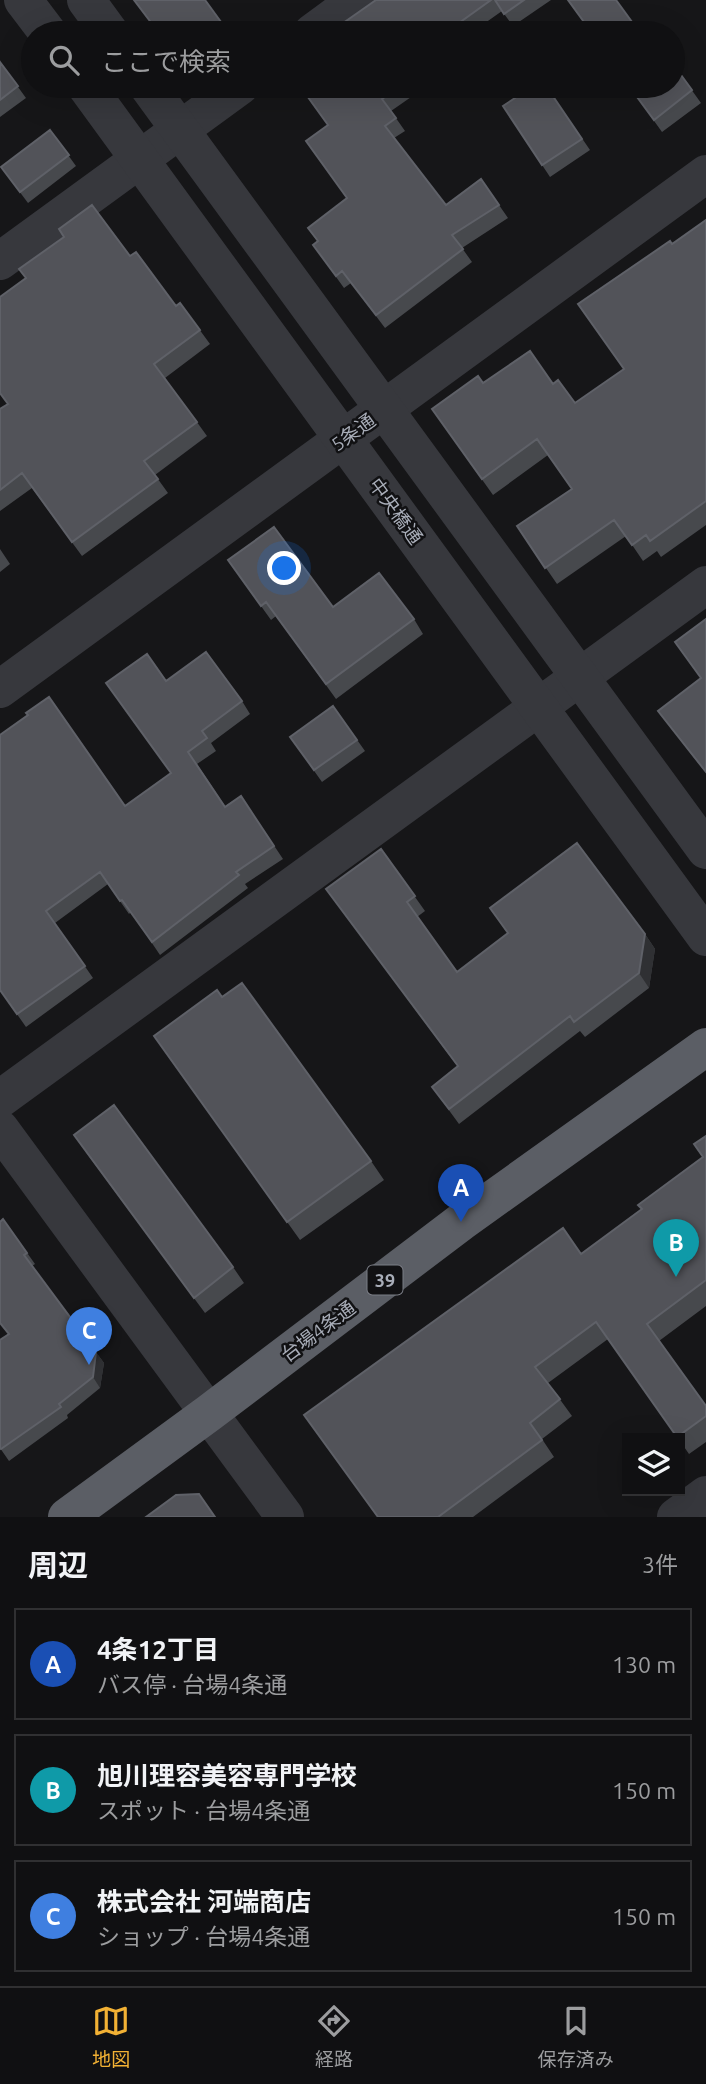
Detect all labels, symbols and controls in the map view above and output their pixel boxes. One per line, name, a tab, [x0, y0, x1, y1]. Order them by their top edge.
search box	[21, 21, 685, 98]
icon: search	[45, 41, 83, 79]
text: ここで検索	[101, 47, 231, 76]
street label: 5条通	[327, 409, 379, 455]
street label: 中央橋通	[365, 474, 427, 548]
your location	[267, 551, 301, 585]
pin: A	[438, 1164, 484, 1222]
pin: B	[653, 1219, 699, 1277]
road number: 39	[368, 1266, 402, 1294]
street label: 台場4条通	[277, 1296, 359, 1366]
pin: C	[66, 1307, 112, 1365]
map controls	[622, 1433, 685, 1496]
button: layers	[622, 1433, 685, 1496]
text: 周辺	[28, 1548, 88, 1582]
text: 3件	[642, 1552, 678, 1577]
text: 4条12丁目	[97, 1635, 219, 1664]
text: A	[45, 1652, 61, 1677]
text: 130 m	[612, 1652, 676, 1677]
text: バス停 · 台場4条通	[97, 1672, 287, 1697]
text: 旭川理容美容専門学校	[97, 1761, 357, 1790]
text: B	[45, 1778, 61, 1803]
text: 150 m	[612, 1778, 676, 1803]
text: スポット · 台場4条通	[97, 1798, 310, 1823]
text: 株式会社 河端商店	[97, 1887, 311, 1916]
text: C	[46, 1904, 60, 1929]
text: 150 m	[612, 1904, 676, 1929]
text: ショップ · 台場4条通	[97, 1924, 310, 1949]
tab: 地図	[92, 2002, 130, 2071]
tab: 経路	[315, 2002, 353, 2071]
tab: 保存済み	[538, 2002, 614, 2071]

